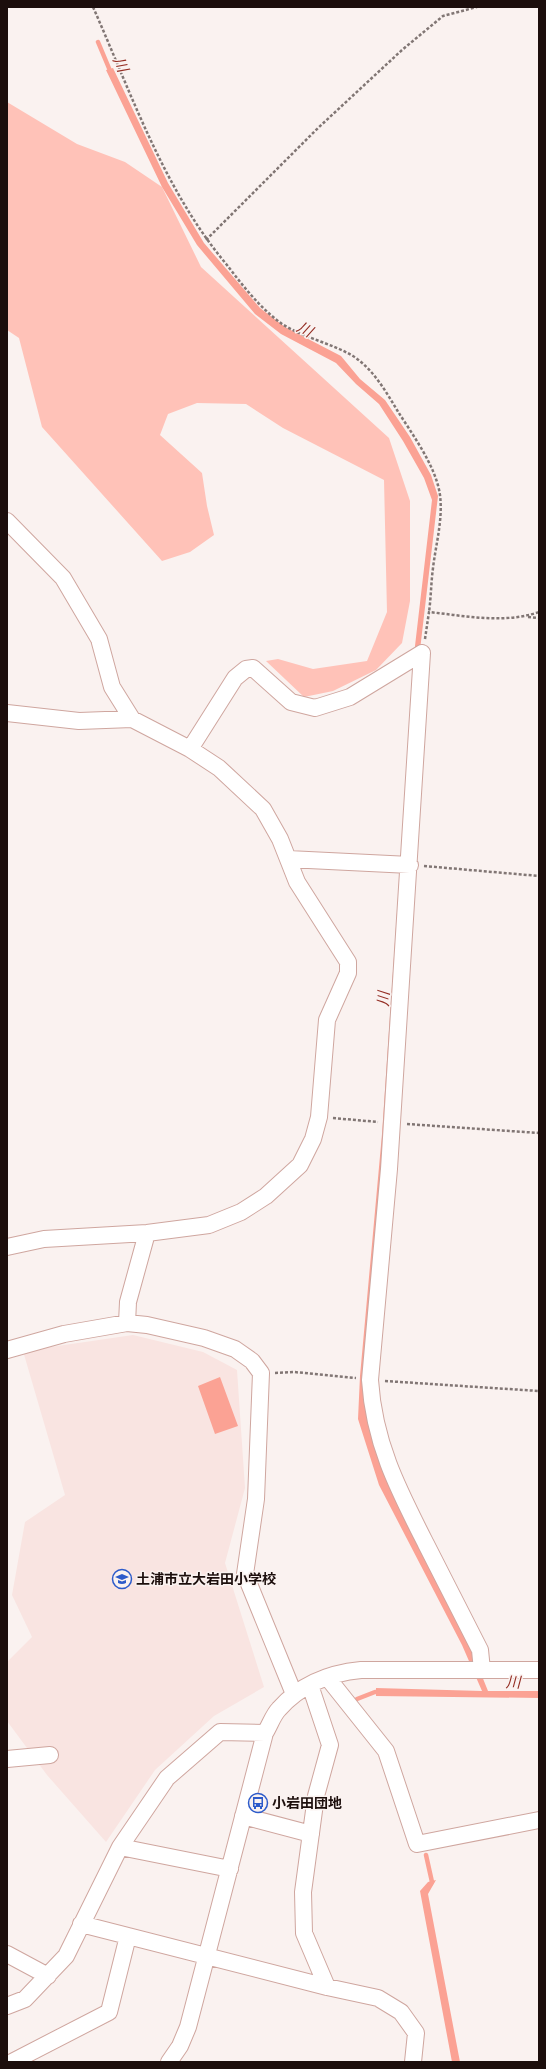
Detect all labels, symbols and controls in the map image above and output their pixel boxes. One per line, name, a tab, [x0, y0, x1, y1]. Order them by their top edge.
water label: 川	[110, 54, 133, 76]
water label: 川	[294, 318, 317, 341]
water label: 川	[374, 989, 392, 1007]
school or university icon: 土浦市立大岩田小学校	[111, 1568, 133, 1590]
place label: 土浦市立大岩田小学校	[136, 1571, 276, 1587]
water label: 川	[505, 1673, 523, 1691]
bus stop icon: 小岩田団地	[247, 1792, 269, 1814]
place label: 小岩田団地	[272, 1795, 342, 1811]

